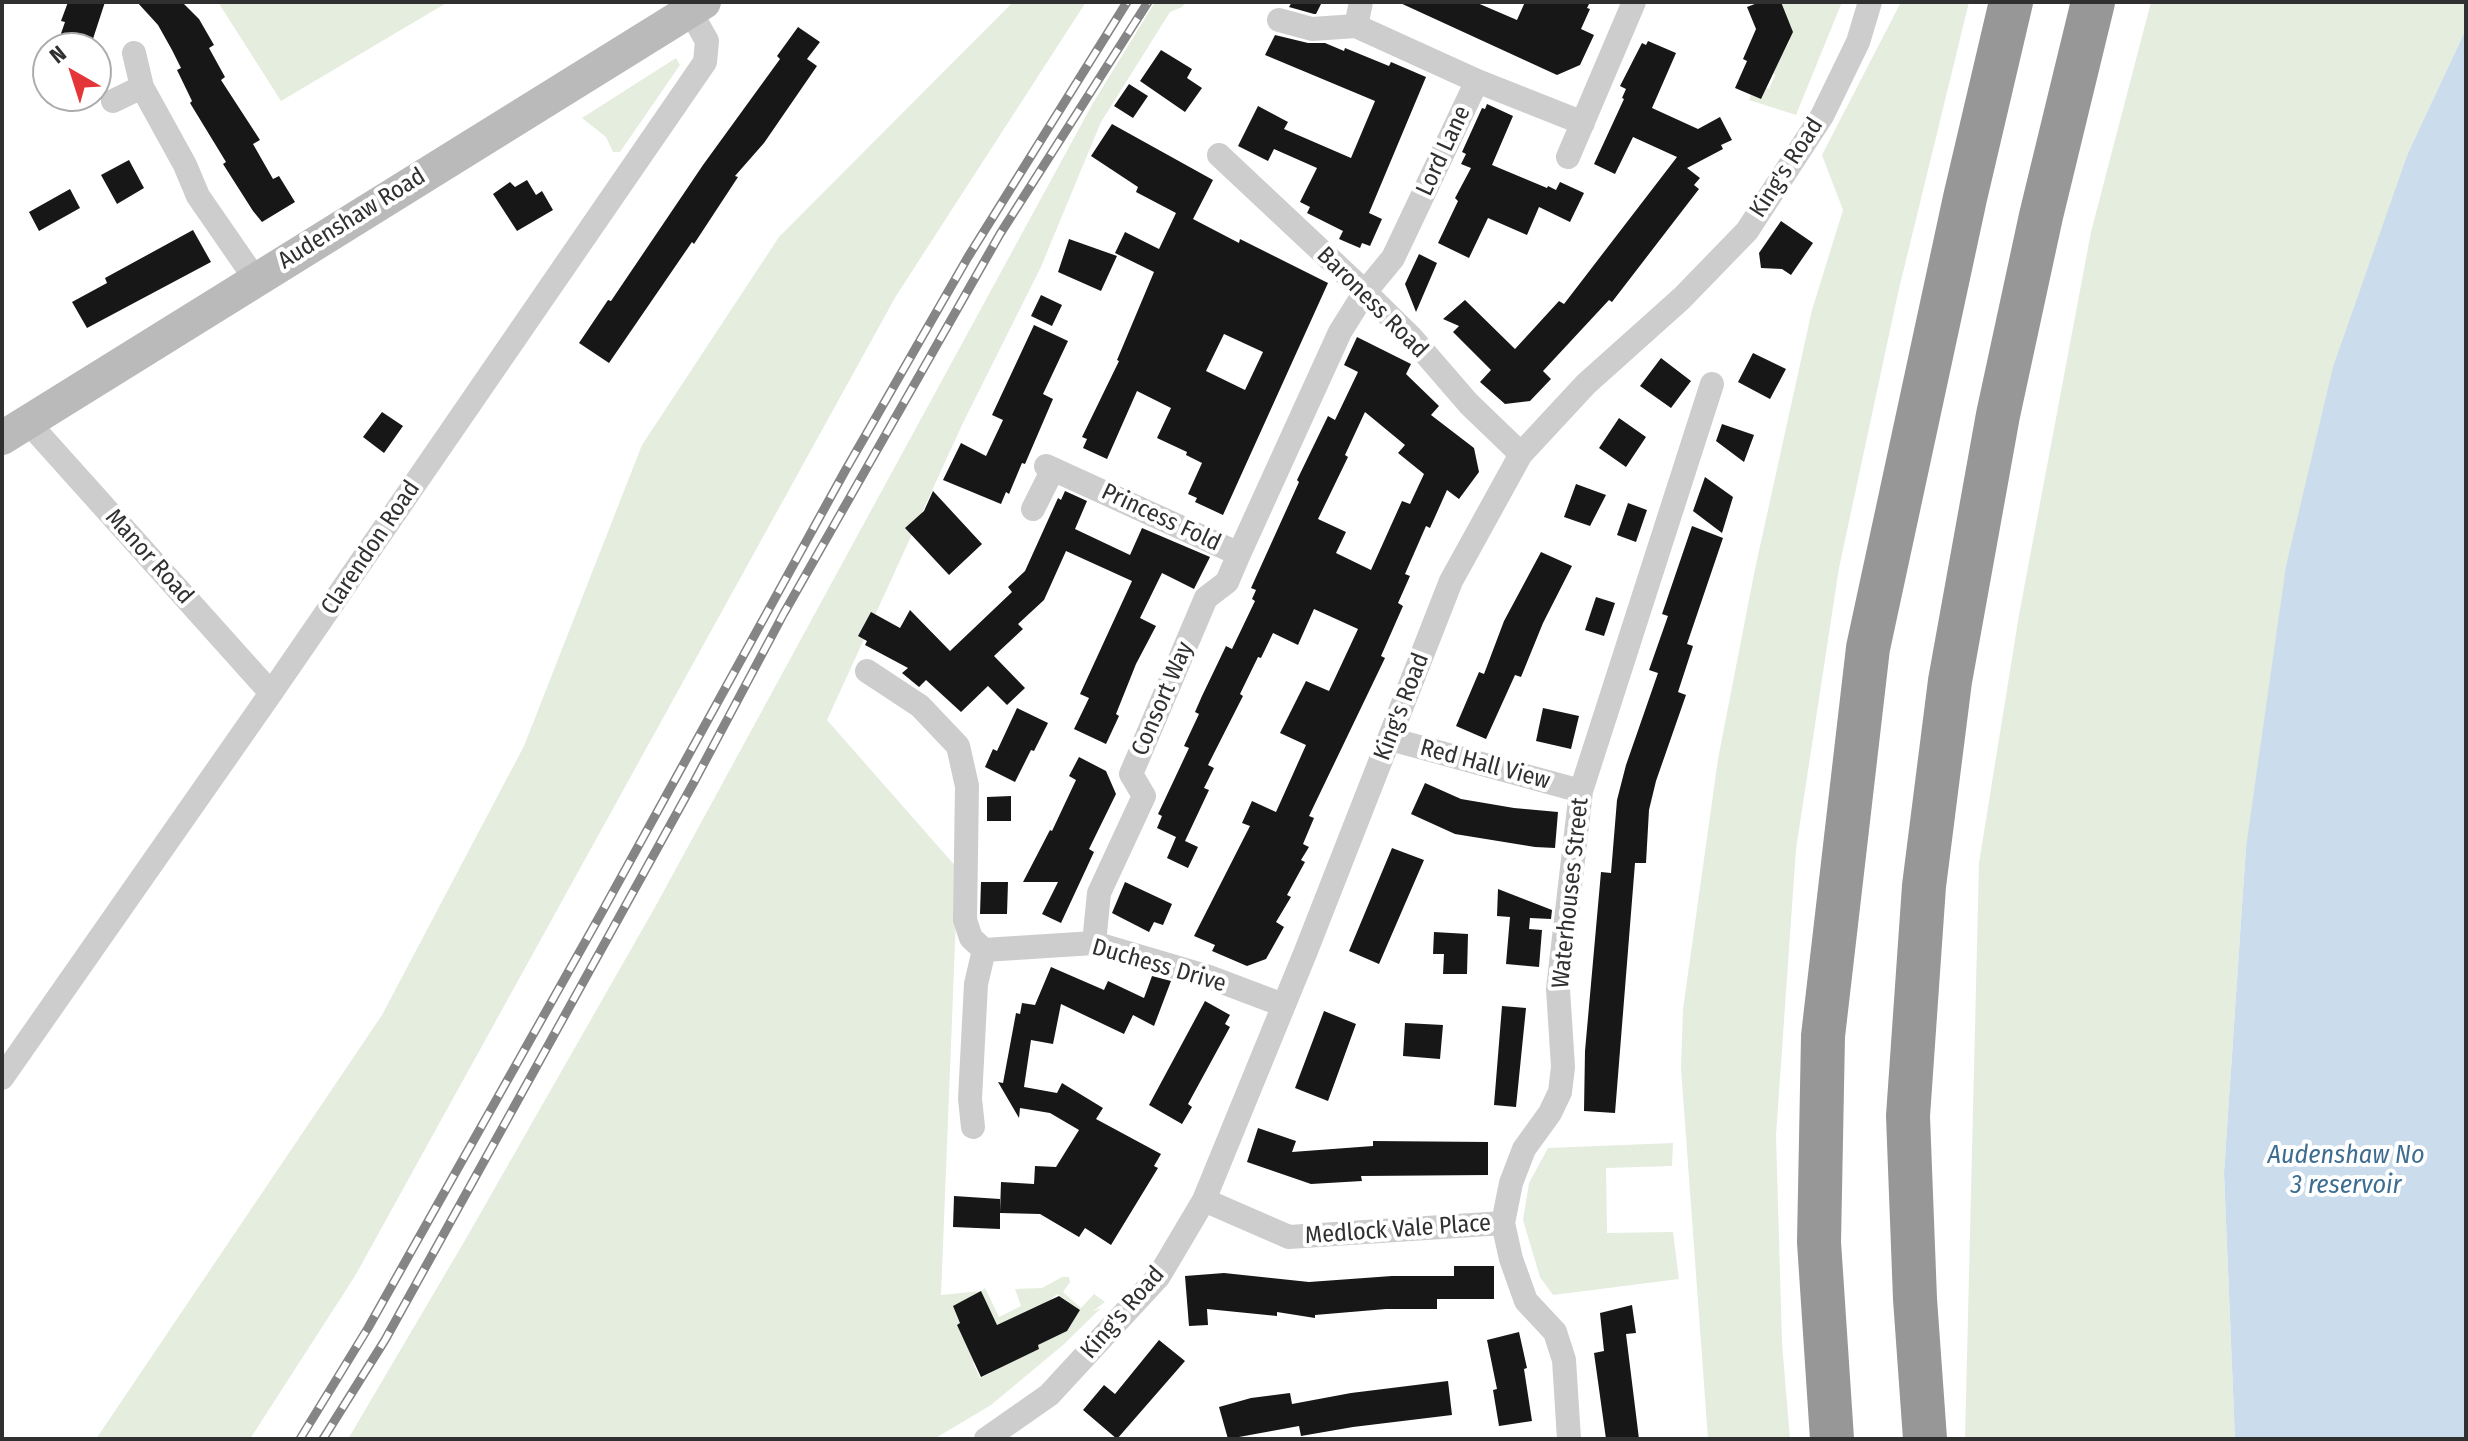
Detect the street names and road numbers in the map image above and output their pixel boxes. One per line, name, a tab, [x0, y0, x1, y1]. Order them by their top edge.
street label: Lord Lane	[1411, 102, 1477, 200]
street label: King's Road	[1744, 113, 1830, 223]
street label: Audenshaw Road	[273, 162, 431, 276]
street label: Baroness Road	[1310, 241, 1434, 365]
street label: Clarendon Road	[316, 475, 426, 621]
street label: Princess Fold	[1097, 478, 1225, 558]
street label: Manor Road	[99, 504, 199, 610]
street label: Consort Way	[1126, 638, 1200, 760]
street label: King's Road	[1368, 649, 1436, 765]
street label: Red Hall View	[1417, 734, 1553, 796]
street label: Waterhouses Street	[1547, 796, 1595, 990]
street label: Duchess Drive	[1089, 933, 1229, 999]
street label: Medlock Vale Place	[1304, 1209, 1492, 1251]
street label: King's Road	[1075, 1261, 1171, 1365]

